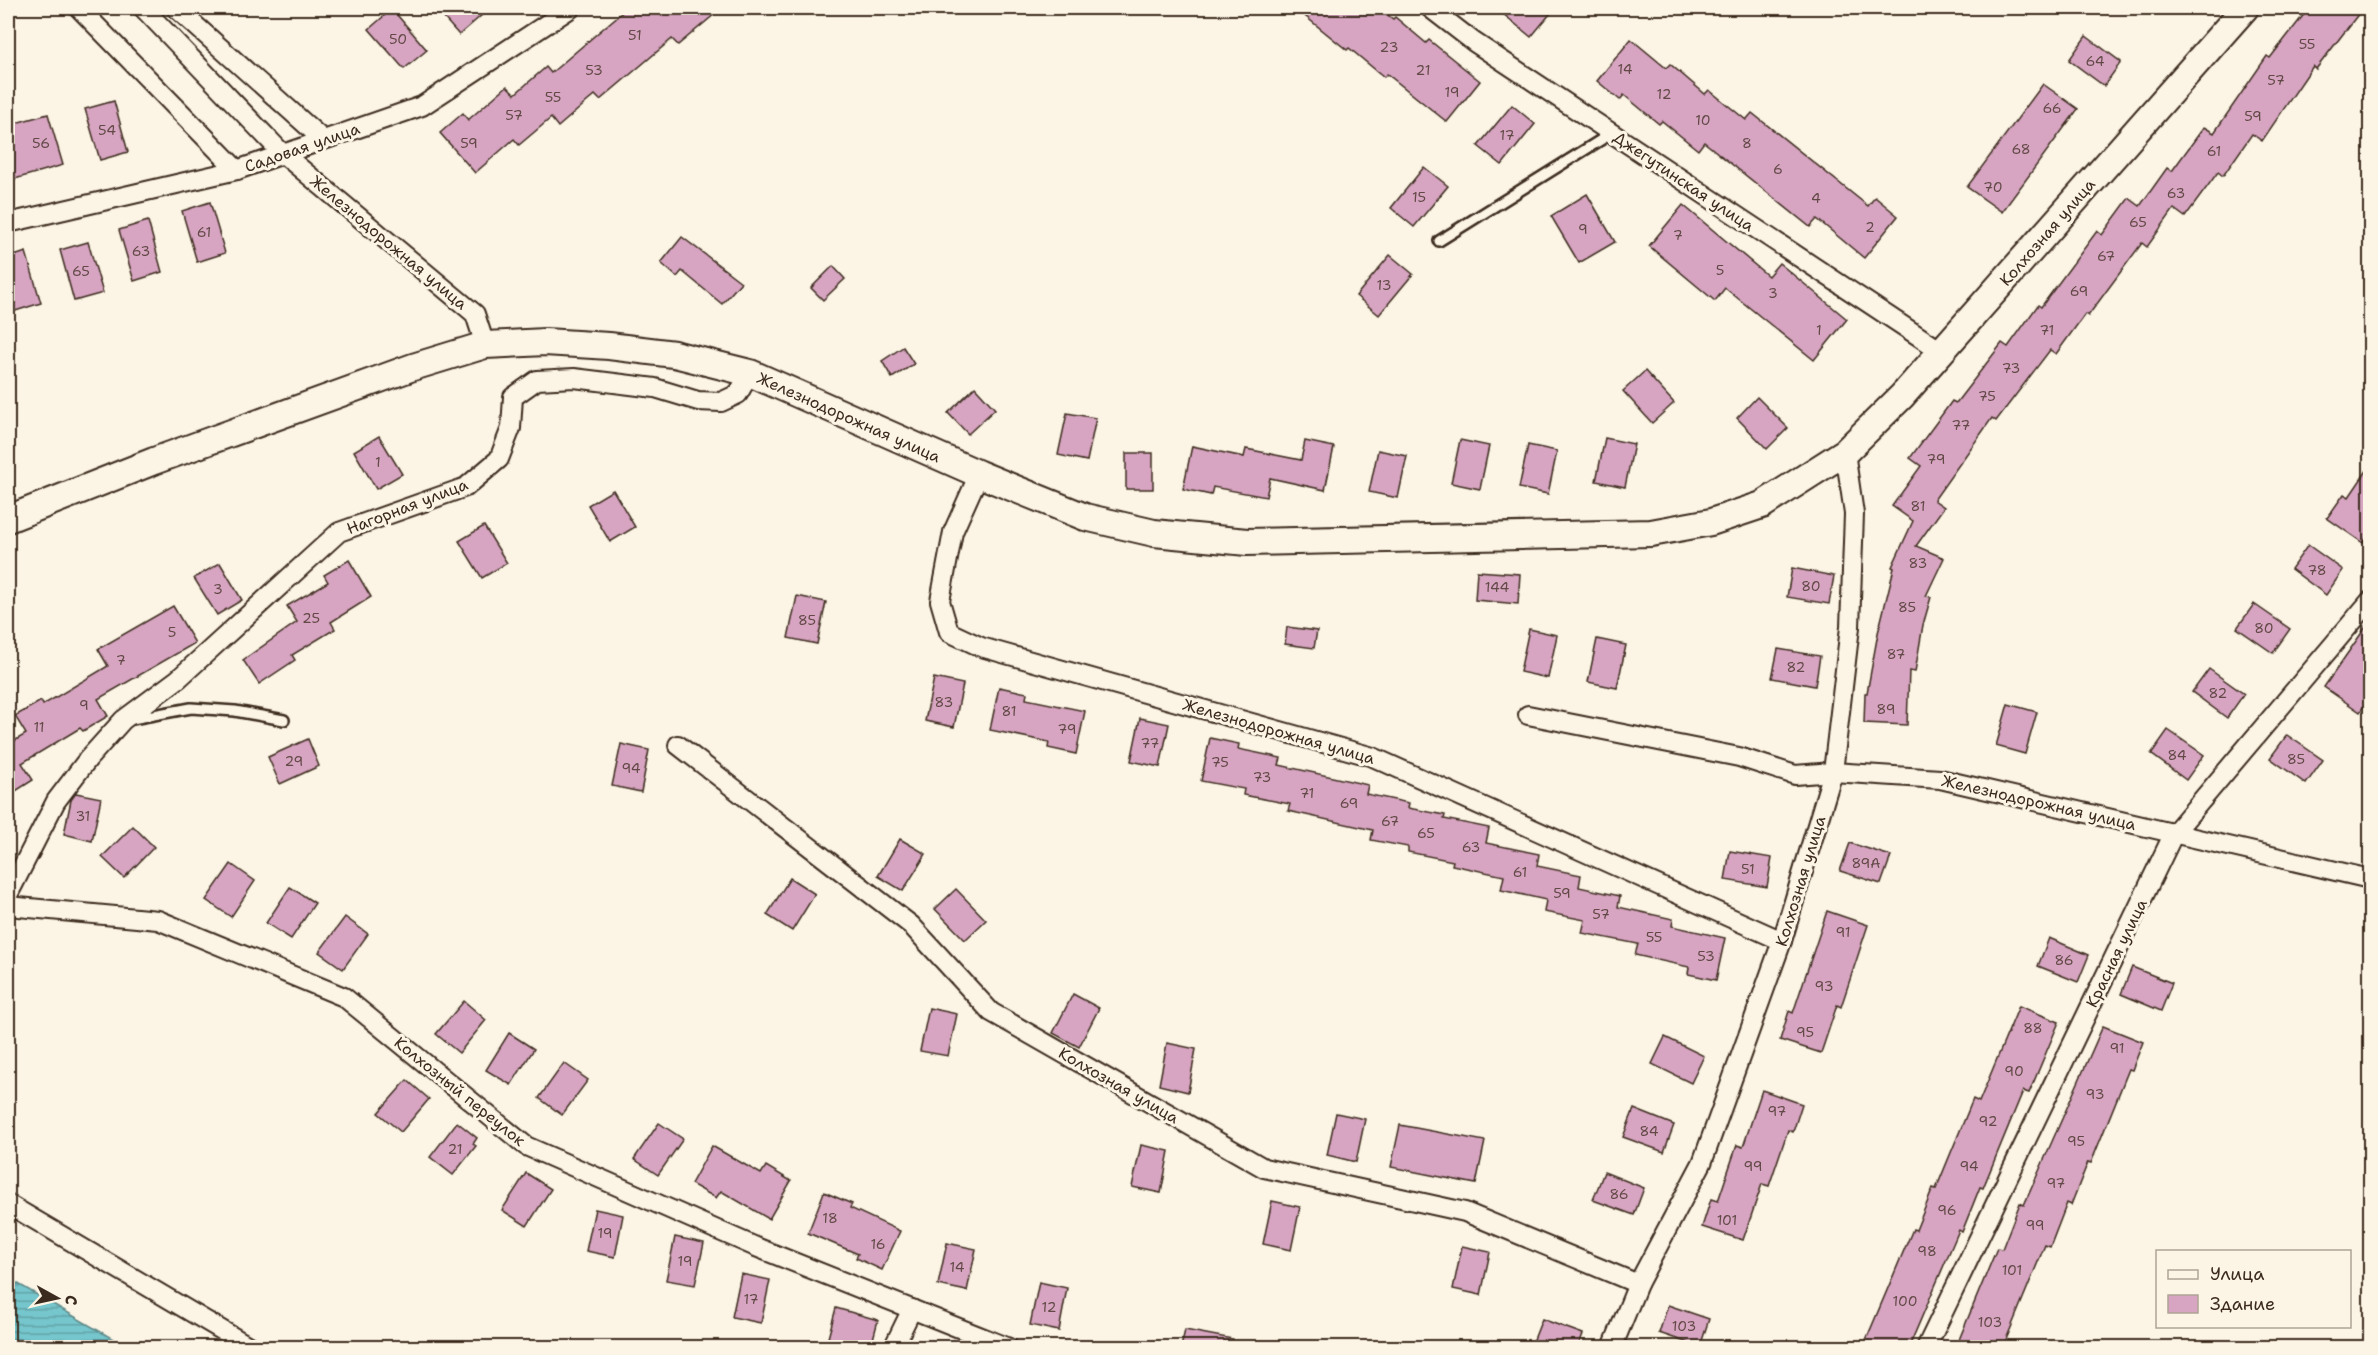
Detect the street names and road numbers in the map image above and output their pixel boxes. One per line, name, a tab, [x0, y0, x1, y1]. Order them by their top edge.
street label: Садовая улица	[242, 118, 362, 177]
street label: Джегутинская улица	[1609, 126, 1758, 236]
street label: Железнодорожная улица	[306, 170, 472, 314]
street label: Колхозная улица	[1995, 174, 2100, 290]
street label: Железнодорожная улица	[754, 367, 944, 467]
street label: Нагорная улица	[344, 474, 471, 539]
street label: Железнодорожная улица	[1180, 694, 1377, 769]
street label: Железнодорожная улица	[1940, 770, 2138, 835]
street label: Колхозная улица	[1771, 813, 1830, 949]
street label: Красная улица	[2081, 895, 2152, 1011]
street label: Колхозный переулок	[390, 1032, 530, 1151]
street label: Колхозная улица	[1055, 1042, 1183, 1128]

